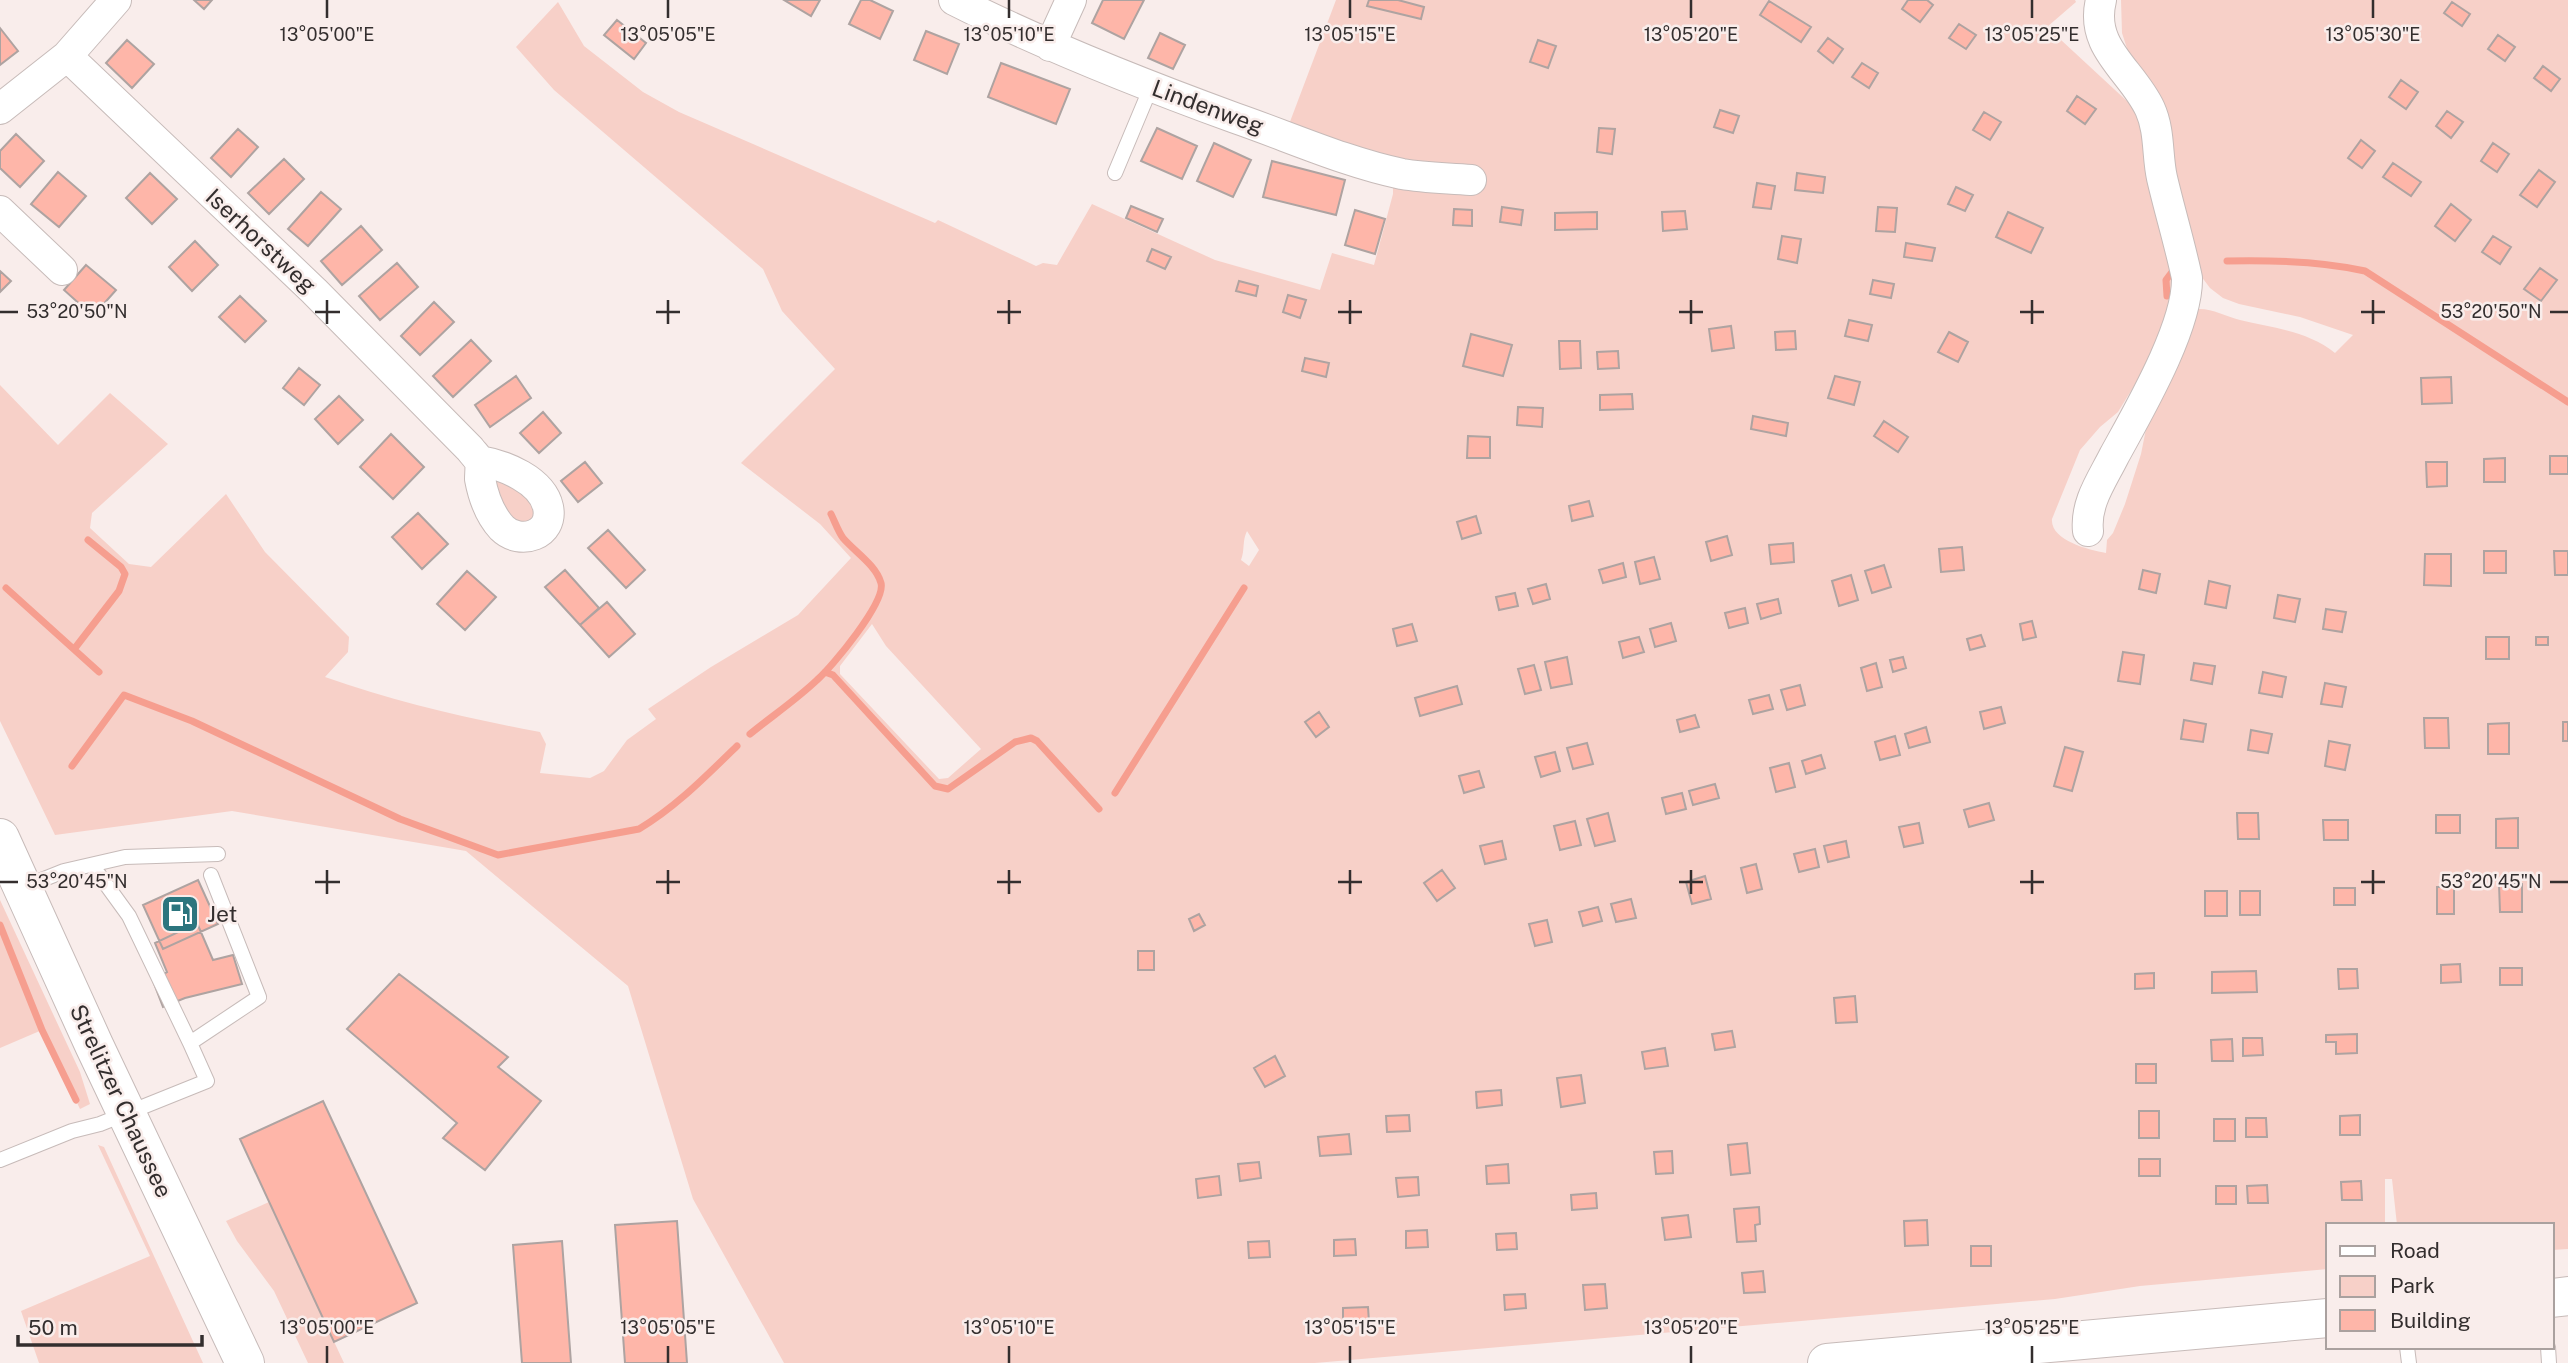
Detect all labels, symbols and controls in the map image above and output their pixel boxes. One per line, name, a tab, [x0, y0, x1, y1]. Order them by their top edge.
text: 13°05'00"E	[280, 24, 374, 45]
text: 13°05'05"E	[620, 24, 716, 45]
text: 13°05'10"E	[963, 24, 1055, 45]
text: 13°05'15"E	[1304, 24, 1396, 45]
text: 13°05'20"E	[1644, 24, 1738, 45]
text: 13°05'25"E	[1984, 24, 2080, 45]
text: 13°05'30"E	[2325, 24, 2421, 45]
street label: Lindenweg	[1149, 74, 1268, 139]
street label: Iserhorstweg	[201, 183, 322, 298]
text: 53°20'50"N	[26, 301, 128, 322]
text: 53°20'50"N	[2440, 301, 2542, 322]
text: 53°20'45"N	[26, 871, 128, 892]
text: 53°20'45"N	[2440, 871, 2542, 892]
fuel station icon: Jet	[159, 893, 201, 935]
place label: Jet	[207, 900, 237, 927]
street label: Strelitzer Chaussee	[65, 1000, 178, 1202]
legend	[2326, 1223, 2554, 1349]
text: Road	[2390, 1238, 2440, 1263]
text: Park	[2390, 1273, 2435, 1298]
scale bar	[18, 1304, 201, 1348]
text: Building	[2390, 1308, 2471, 1333]
text: 50 m	[28, 1315, 78, 1340]
text: 13°05'00"E	[280, 1317, 374, 1338]
text: 13°05'05"E	[620, 1317, 716, 1338]
text: 13°05'10"E	[963, 1317, 1055, 1338]
text: 13°05'15"E	[1304, 1317, 1396, 1338]
text: 13°05'20"E	[1644, 1317, 1738, 1338]
text: 13°05'25"E	[1984, 1317, 2080, 1338]

